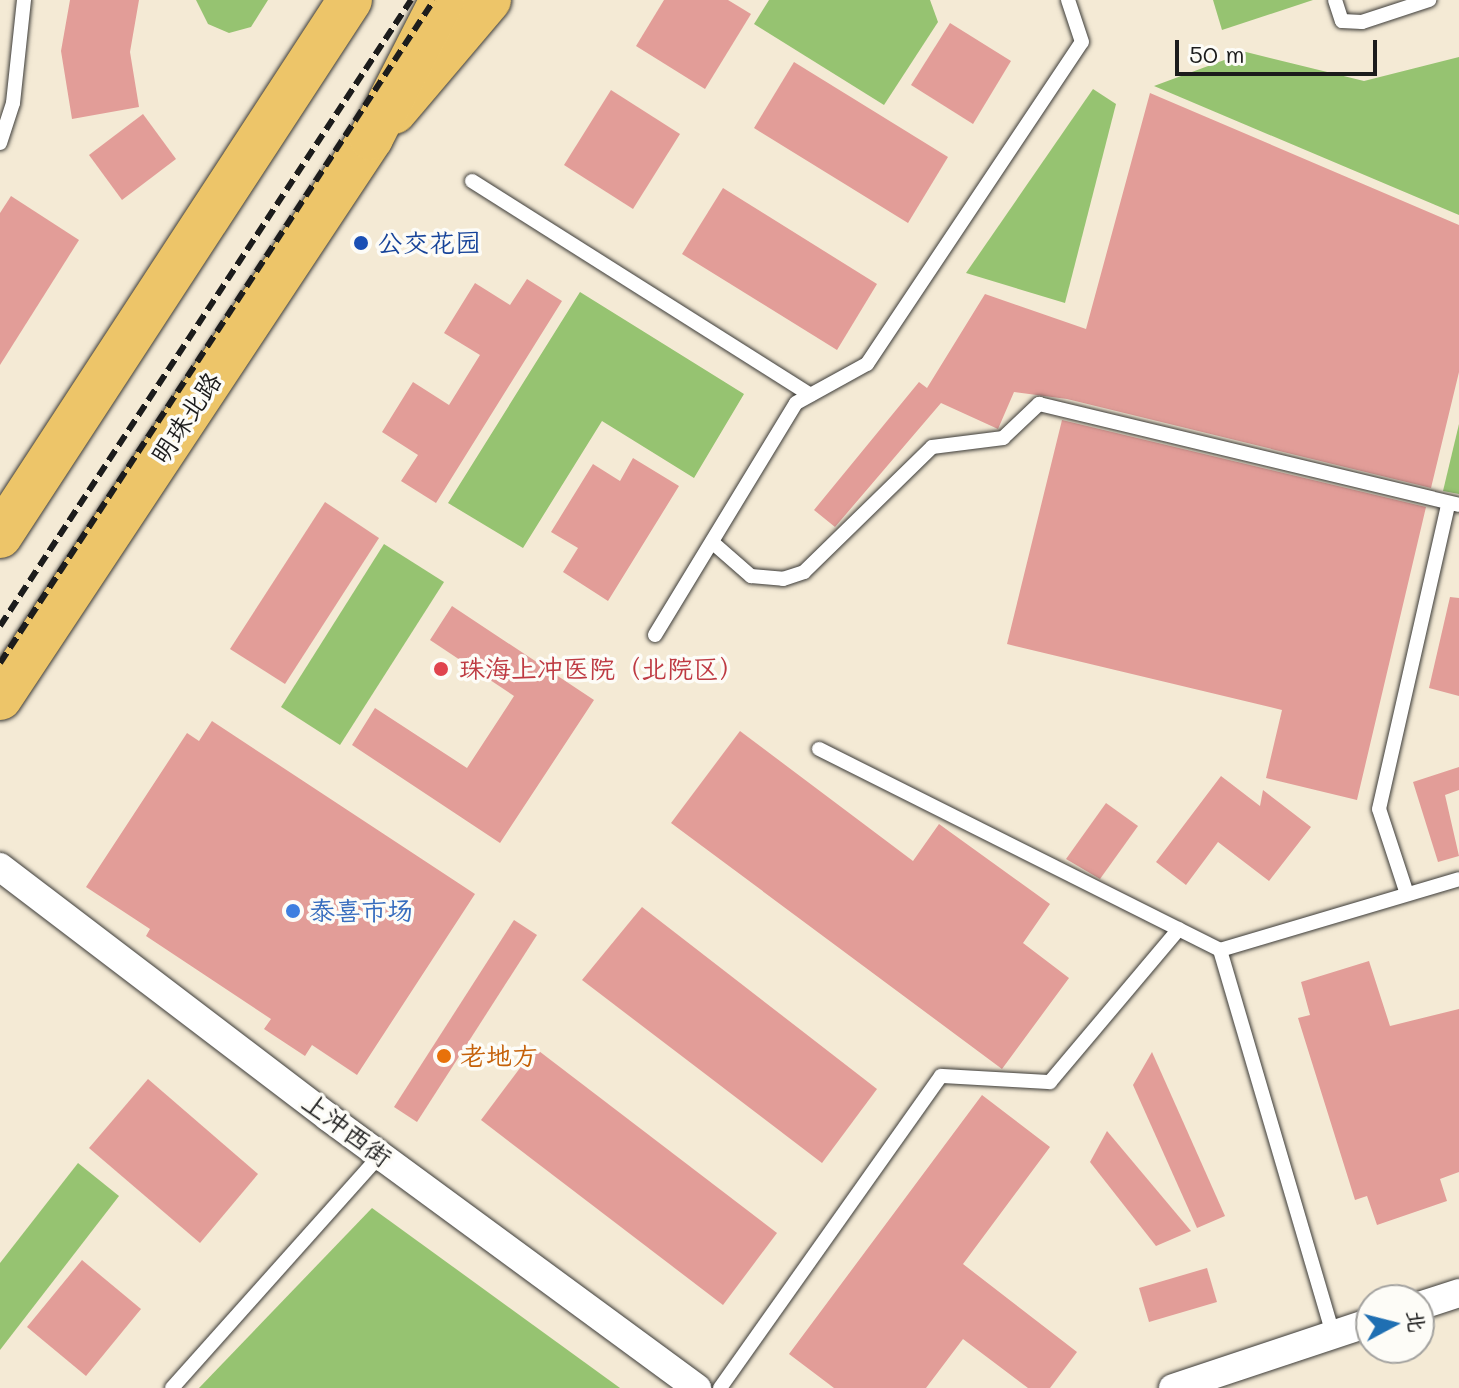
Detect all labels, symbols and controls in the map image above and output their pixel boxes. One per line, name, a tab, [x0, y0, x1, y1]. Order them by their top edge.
scale bar	[1179, 24, 1381, 74]
text: 50 m	[1189, 38, 1245, 69]
place label: 公交花园	[377, 227, 481, 259]
marker: 公交花园	[352, 234, 370, 252]
street label: 明珠北路	[144, 366, 228, 470]
place label: 珠海上冲医院（北院区）	[459, 653, 745, 685]
marker: 珠海上冲医院（北院区）	[430, 658, 452, 680]
place label: 泰喜市场	[309, 895, 413, 927]
marker: 泰喜市场	[284, 902, 302, 920]
place label: 老地方	[460, 1040, 538, 1072]
marker: 老地方	[435, 1047, 453, 1065]
street label: 上沖西街	[296, 1086, 398, 1174]
north arrow	[1355, 1284, 1435, 1364]
text: 北	[1402, 1309, 1433, 1334]

